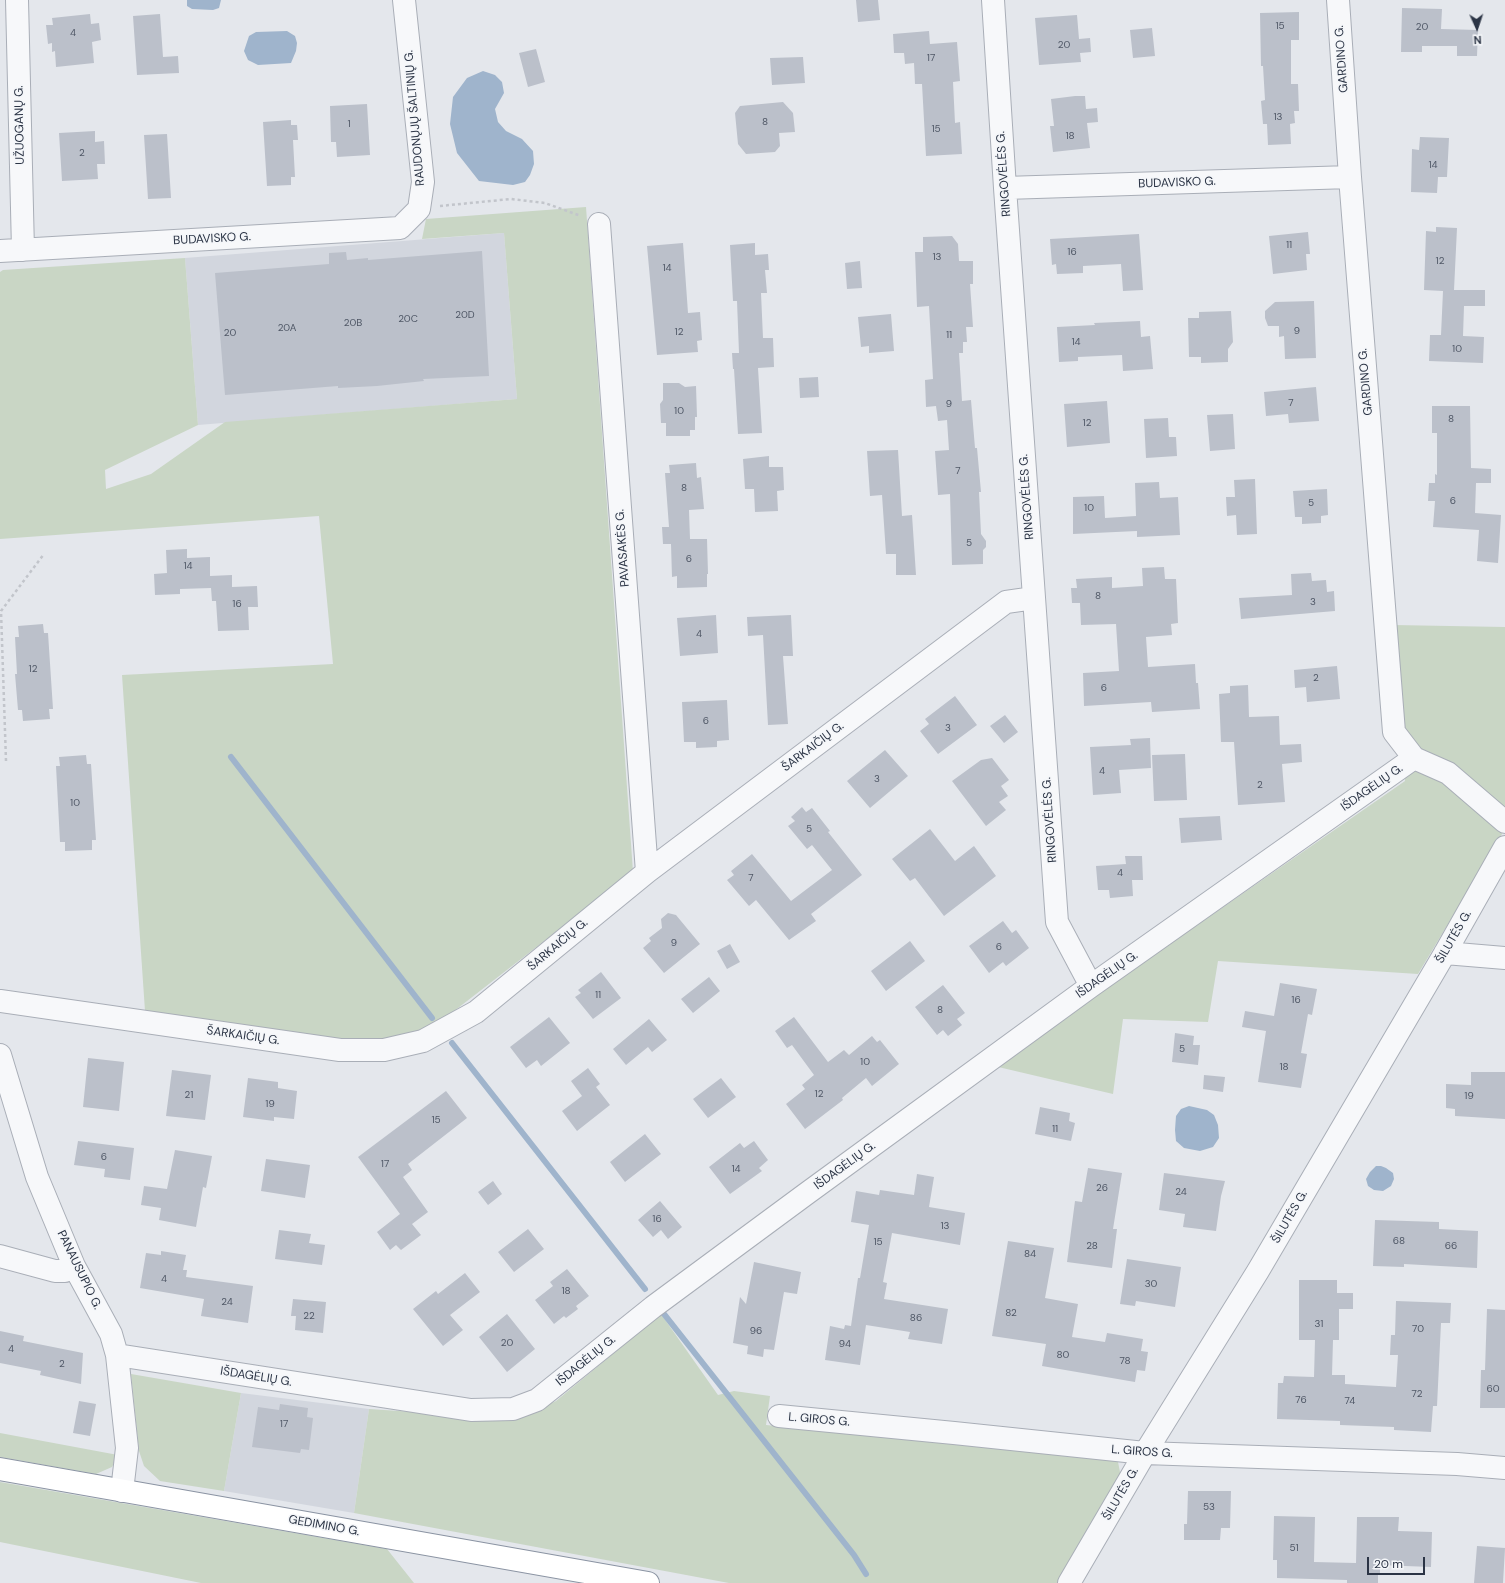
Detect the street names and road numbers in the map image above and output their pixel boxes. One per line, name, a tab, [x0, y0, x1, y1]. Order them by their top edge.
street label: GARDINO G.	[1332, 25, 1352, 93]
street label: RAUDONŲJŲ ŠALTINIŲ G.	[402, 49, 428, 187]
street label: UŽUOGANŲ G.	[12, 85, 28, 165]
street label: RINGOVĖLĖS G.	[994, 131, 1014, 217]
street label: BUDAVISKO G.	[1138, 174, 1216, 192]
street label: BUDAVISKO G.	[173, 230, 251, 248]
street label: GARDINO G.	[1356, 348, 1376, 416]
street label: RINGOVĖLĖS G.	[1017, 454, 1037, 540]
street label: PAVASAKĖS G.	[613, 509, 633, 587]
street label: ŠARKAIČIŲ G.	[779, 719, 847, 775]
street label: IŠDAGĖLIŲ G.	[1338, 761, 1406, 815]
street label: RINGOVĖLĖS G.	[1040, 777, 1060, 863]
street label: ŠILUTĖS G.	[1433, 908, 1475, 966]
street label: ŠARKAIČIŲ G.	[525, 916, 591, 974]
street label: IŠDAGĖLIŲ G.	[1073, 948, 1141, 1002]
street label: ŠARKAIČIŲ G.	[205, 1024, 281, 1048]
street label: IŠDAGĖLIŲ G.	[811, 1139, 879, 1193]
street label: ŠILUTĖS G.	[1269, 1188, 1311, 1246]
street label: PANAUSUPIO G.	[54, 1228, 104, 1312]
street label: IŠDAGĖLIŲ G.	[553, 1333, 619, 1389]
street label: IŠDAGĖLIŲ G.	[219, 1364, 293, 1390]
street label: L. GIROS G.	[788, 1410, 850, 1430]
street label: L. GIROS G.	[1111, 1443, 1173, 1461]
street label: ŠILUTĖS G.	[1100, 1465, 1142, 1523]
street label: GEDIMINO G.	[287, 1513, 361, 1539]

